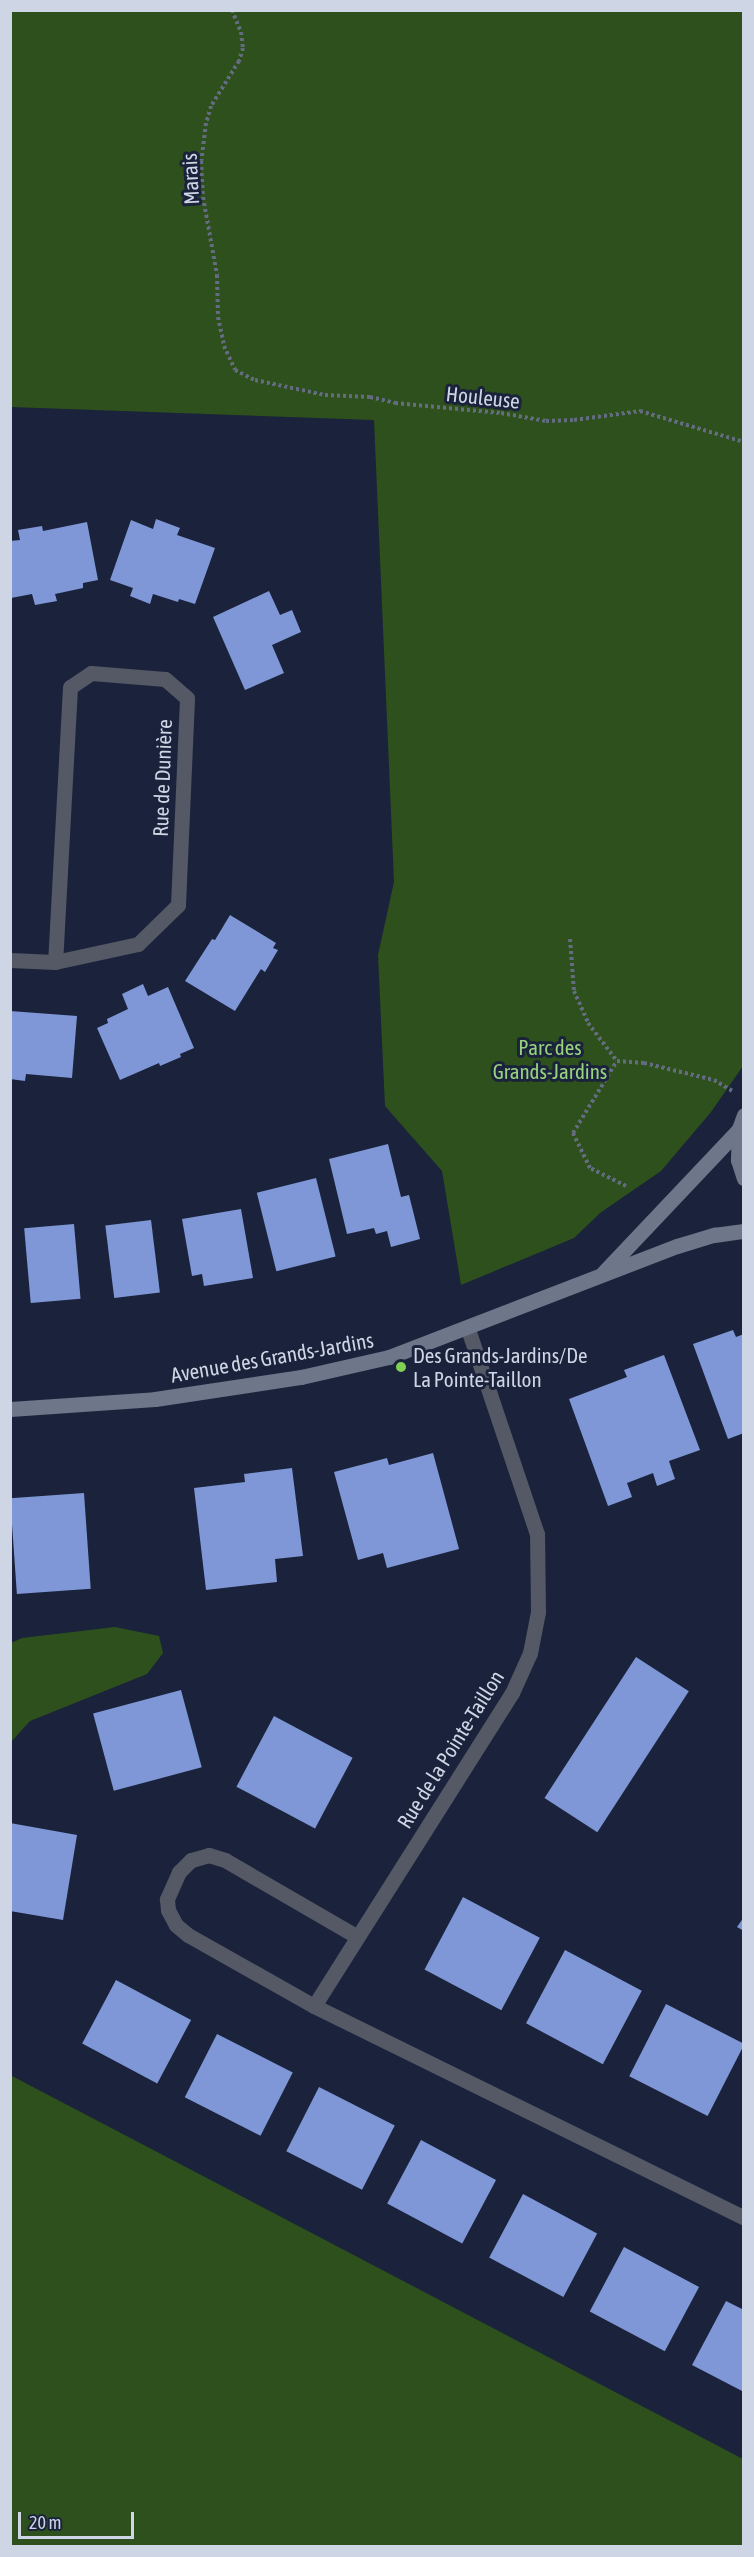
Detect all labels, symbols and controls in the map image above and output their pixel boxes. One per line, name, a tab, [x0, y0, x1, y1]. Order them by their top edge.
street label: Marais	[176, 153, 204, 205]
street label: Houleuse	[445, 381, 521, 413]
street label: Rue de Dunière	[147, 719, 177, 837]
park label: Parc des Grands-Jardins	[493, 1034, 607, 1084]
street label: Avenue des Grands-Jardins	[169, 1327, 375, 1387]
place label: Des Grands-Jardins/De La Pointe-Taillon	[413, 1342, 588, 1392]
marker: Des Grands-Jardins/De La Pointe-Taillon	[394, 1360, 408, 1374]
street label: Rue de la Pointe-Taillon	[391, 1665, 509, 1833]
scale bar	[21, 2500, 136, 2538]
text: 20 m	[29, 2512, 61, 2533]

